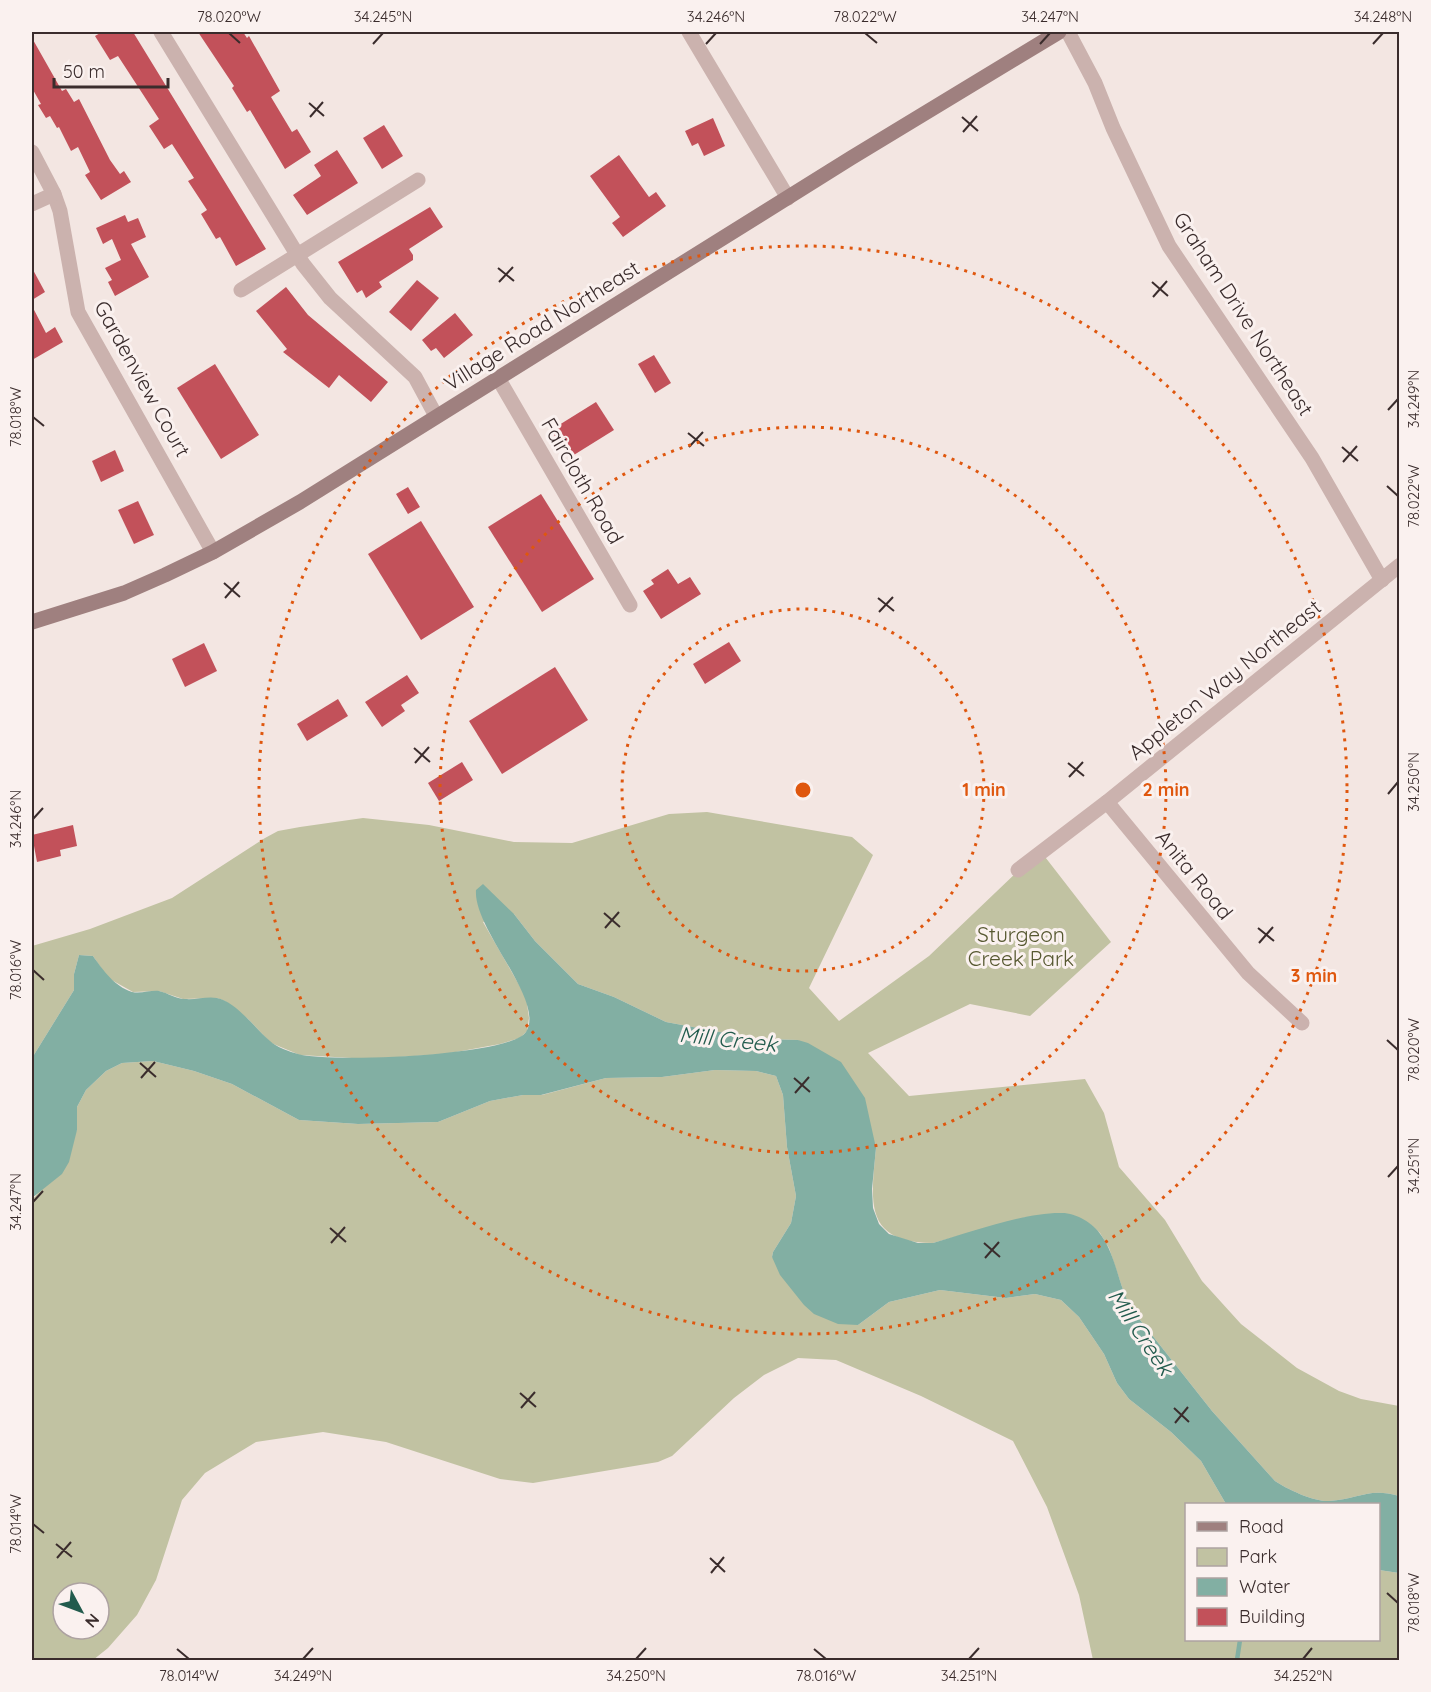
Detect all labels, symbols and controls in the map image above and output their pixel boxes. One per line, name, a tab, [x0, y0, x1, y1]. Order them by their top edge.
text: 78.020°W	[197, 7, 262, 26]
text: 34.245°N	[354, 7, 412, 26]
text: 34.246°N	[687, 7, 745, 26]
text: 78.022°W	[833, 7, 897, 26]
text: 34.247°N	[1021, 7, 1079, 26]
text: 34.248°N	[1354, 7, 1412, 26]
scale bar	[54, 51, 168, 89]
text: 50 m	[63, 60, 105, 83]
street label: Graham Drive Northeast	[1168, 207, 1319, 420]
street label: Village Road Northeast	[439, 254, 644, 396]
street label: Gardenview Court	[89, 296, 197, 461]
text: 34.249°N	[1404, 370, 1423, 428]
text: 78.018°W	[6, 386, 25, 447]
street label: Faircloth Road	[536, 413, 629, 548]
text: 78.022°W	[1404, 464, 1423, 528]
street label: Appleton Way Northeast	[1123, 593, 1326, 765]
text: 34.250°N	[1404, 752, 1423, 812]
text: 1 min	[962, 778, 1006, 801]
text: 2 min	[1143, 778, 1189, 801]
centre of rings	[793, 780, 813, 800]
text: 34.246°N	[6, 790, 25, 848]
street label: Anita Road	[1151, 824, 1239, 924]
park label: Sturgeon Creek Park	[968, 921, 1074, 971]
text: 78.016°W	[6, 939, 25, 1000]
text: 3 min	[1291, 964, 1337, 987]
text: 78.020°W	[1404, 1017, 1423, 1082]
water label: Mill Creek	[678, 1020, 780, 1058]
text: 34.251°N	[1404, 1138, 1423, 1194]
text: 34.247°N	[6, 1173, 25, 1231]
water label: Mill Creek	[1102, 1284, 1181, 1382]
text: 78.014°W	[6, 1493, 25, 1554]
legend	[1185, 1503, 1380, 1641]
text: Road	[1239, 1515, 1284, 1538]
text: Park	[1239, 1545, 1277, 1568]
text: 78.018°W	[1404, 1572, 1423, 1633]
text: Water	[1239, 1575, 1290, 1598]
north arrow	[51, 1581, 111, 1641]
text: Building	[1239, 1605, 1305, 1628]
text: N	[81, 1610, 104, 1632]
text: 78.014°W	[159, 1666, 220, 1685]
text: 34.249°N	[274, 1666, 332, 1685]
text: 34.250°N	[606, 1666, 666, 1685]
text: 78.016°W	[796, 1666, 857, 1685]
text: 34.251°N	[941, 1666, 997, 1685]
text: 34.252°N	[1273, 1666, 1333, 1685]

